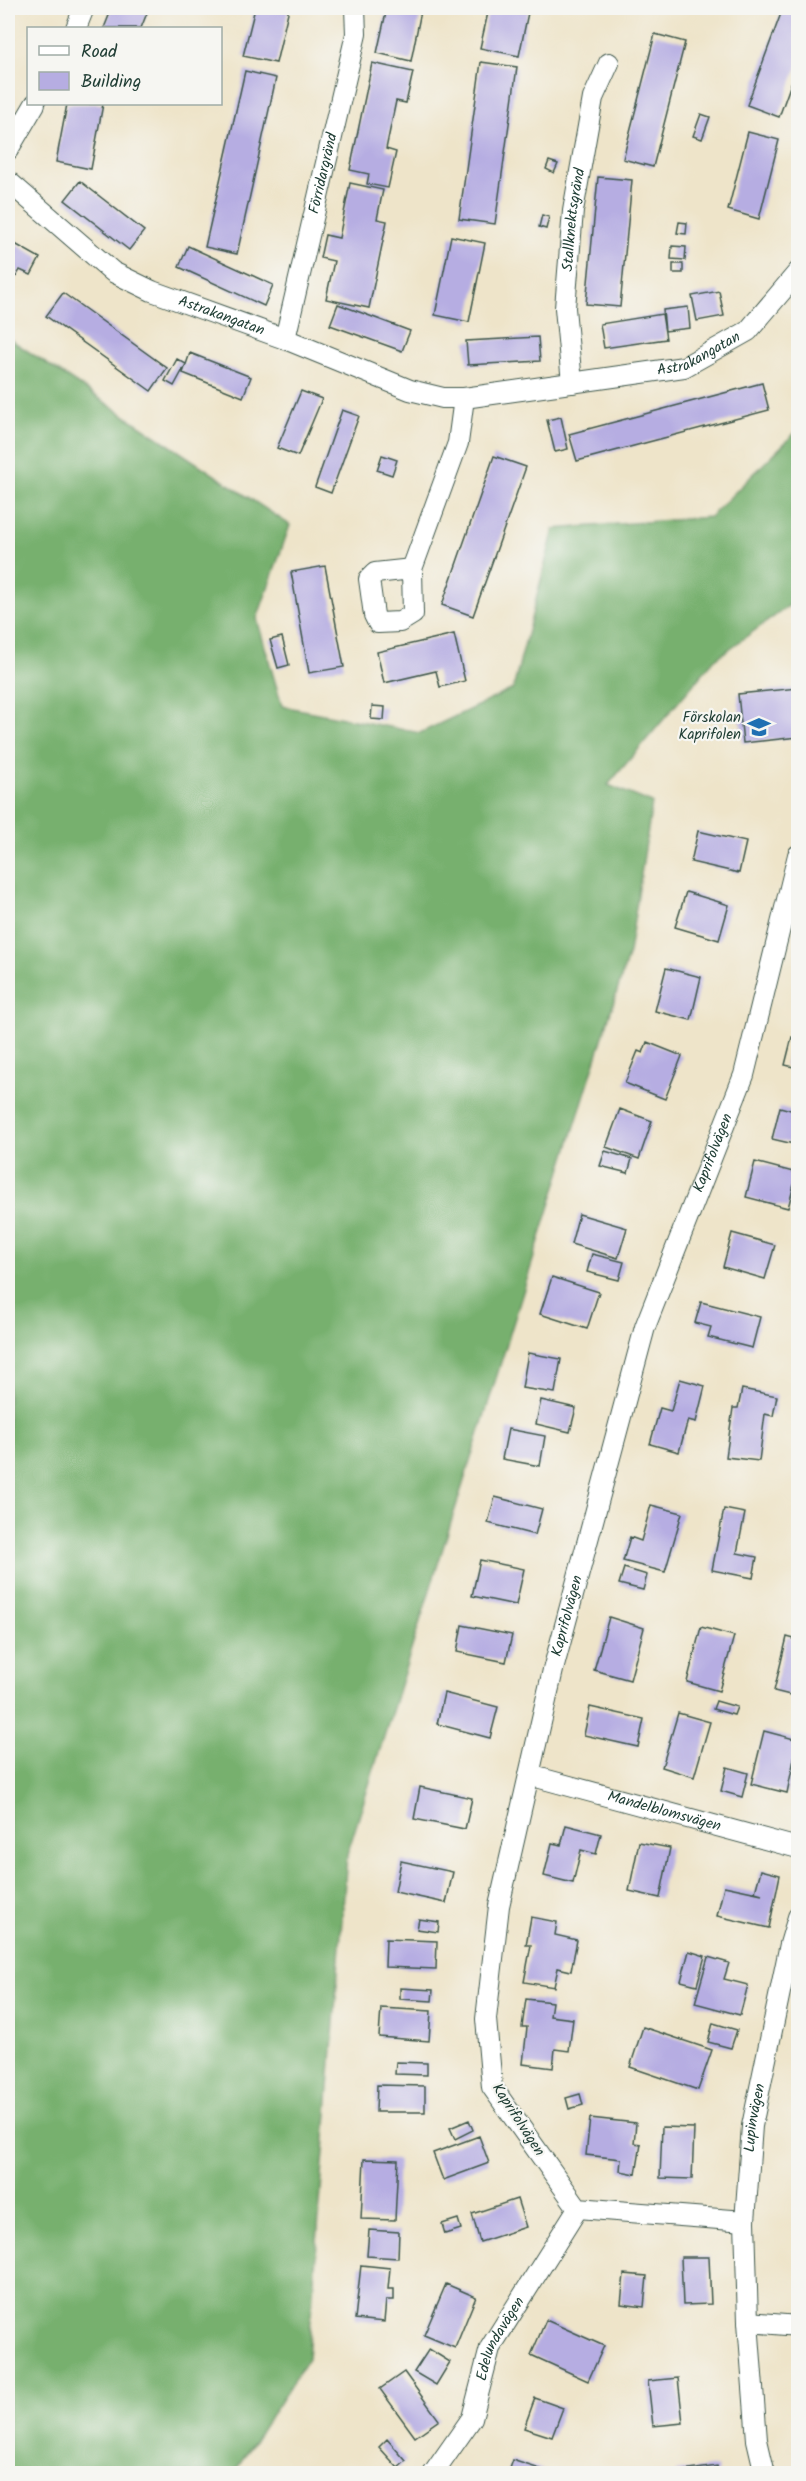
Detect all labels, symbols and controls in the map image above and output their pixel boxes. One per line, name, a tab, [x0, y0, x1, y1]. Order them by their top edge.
legend	[27, 27, 222, 105]
text: Road	[81, 38, 118, 67]
text: Building	[81, 68, 141, 97]
street label: Förridargränd	[303, 130, 345, 216]
street label: Stallknektsgränd	[556, 166, 592, 272]
street label: Astrakangatan	[175, 289, 268, 343]
street label: Astrakangatan	[655, 325, 745, 383]
place label: Förskolan Kaprifolen	[679, 706, 741, 747]
school or university icon: Förskolan Kaprifolen	[746, 714, 772, 740]
street label: Kaprifolvägen	[687, 1110, 740, 1196]
street label: Kaprifolvägen	[545, 1573, 590, 1659]
street label: Mandelblomsvägen	[605, 1785, 724, 1839]
street label: Kaprifolvägen	[485, 2079, 551, 2161]
street label: Lupinvägen	[738, 2081, 773, 2153]
street label: Edelundavägen	[470, 2292, 531, 2383]

